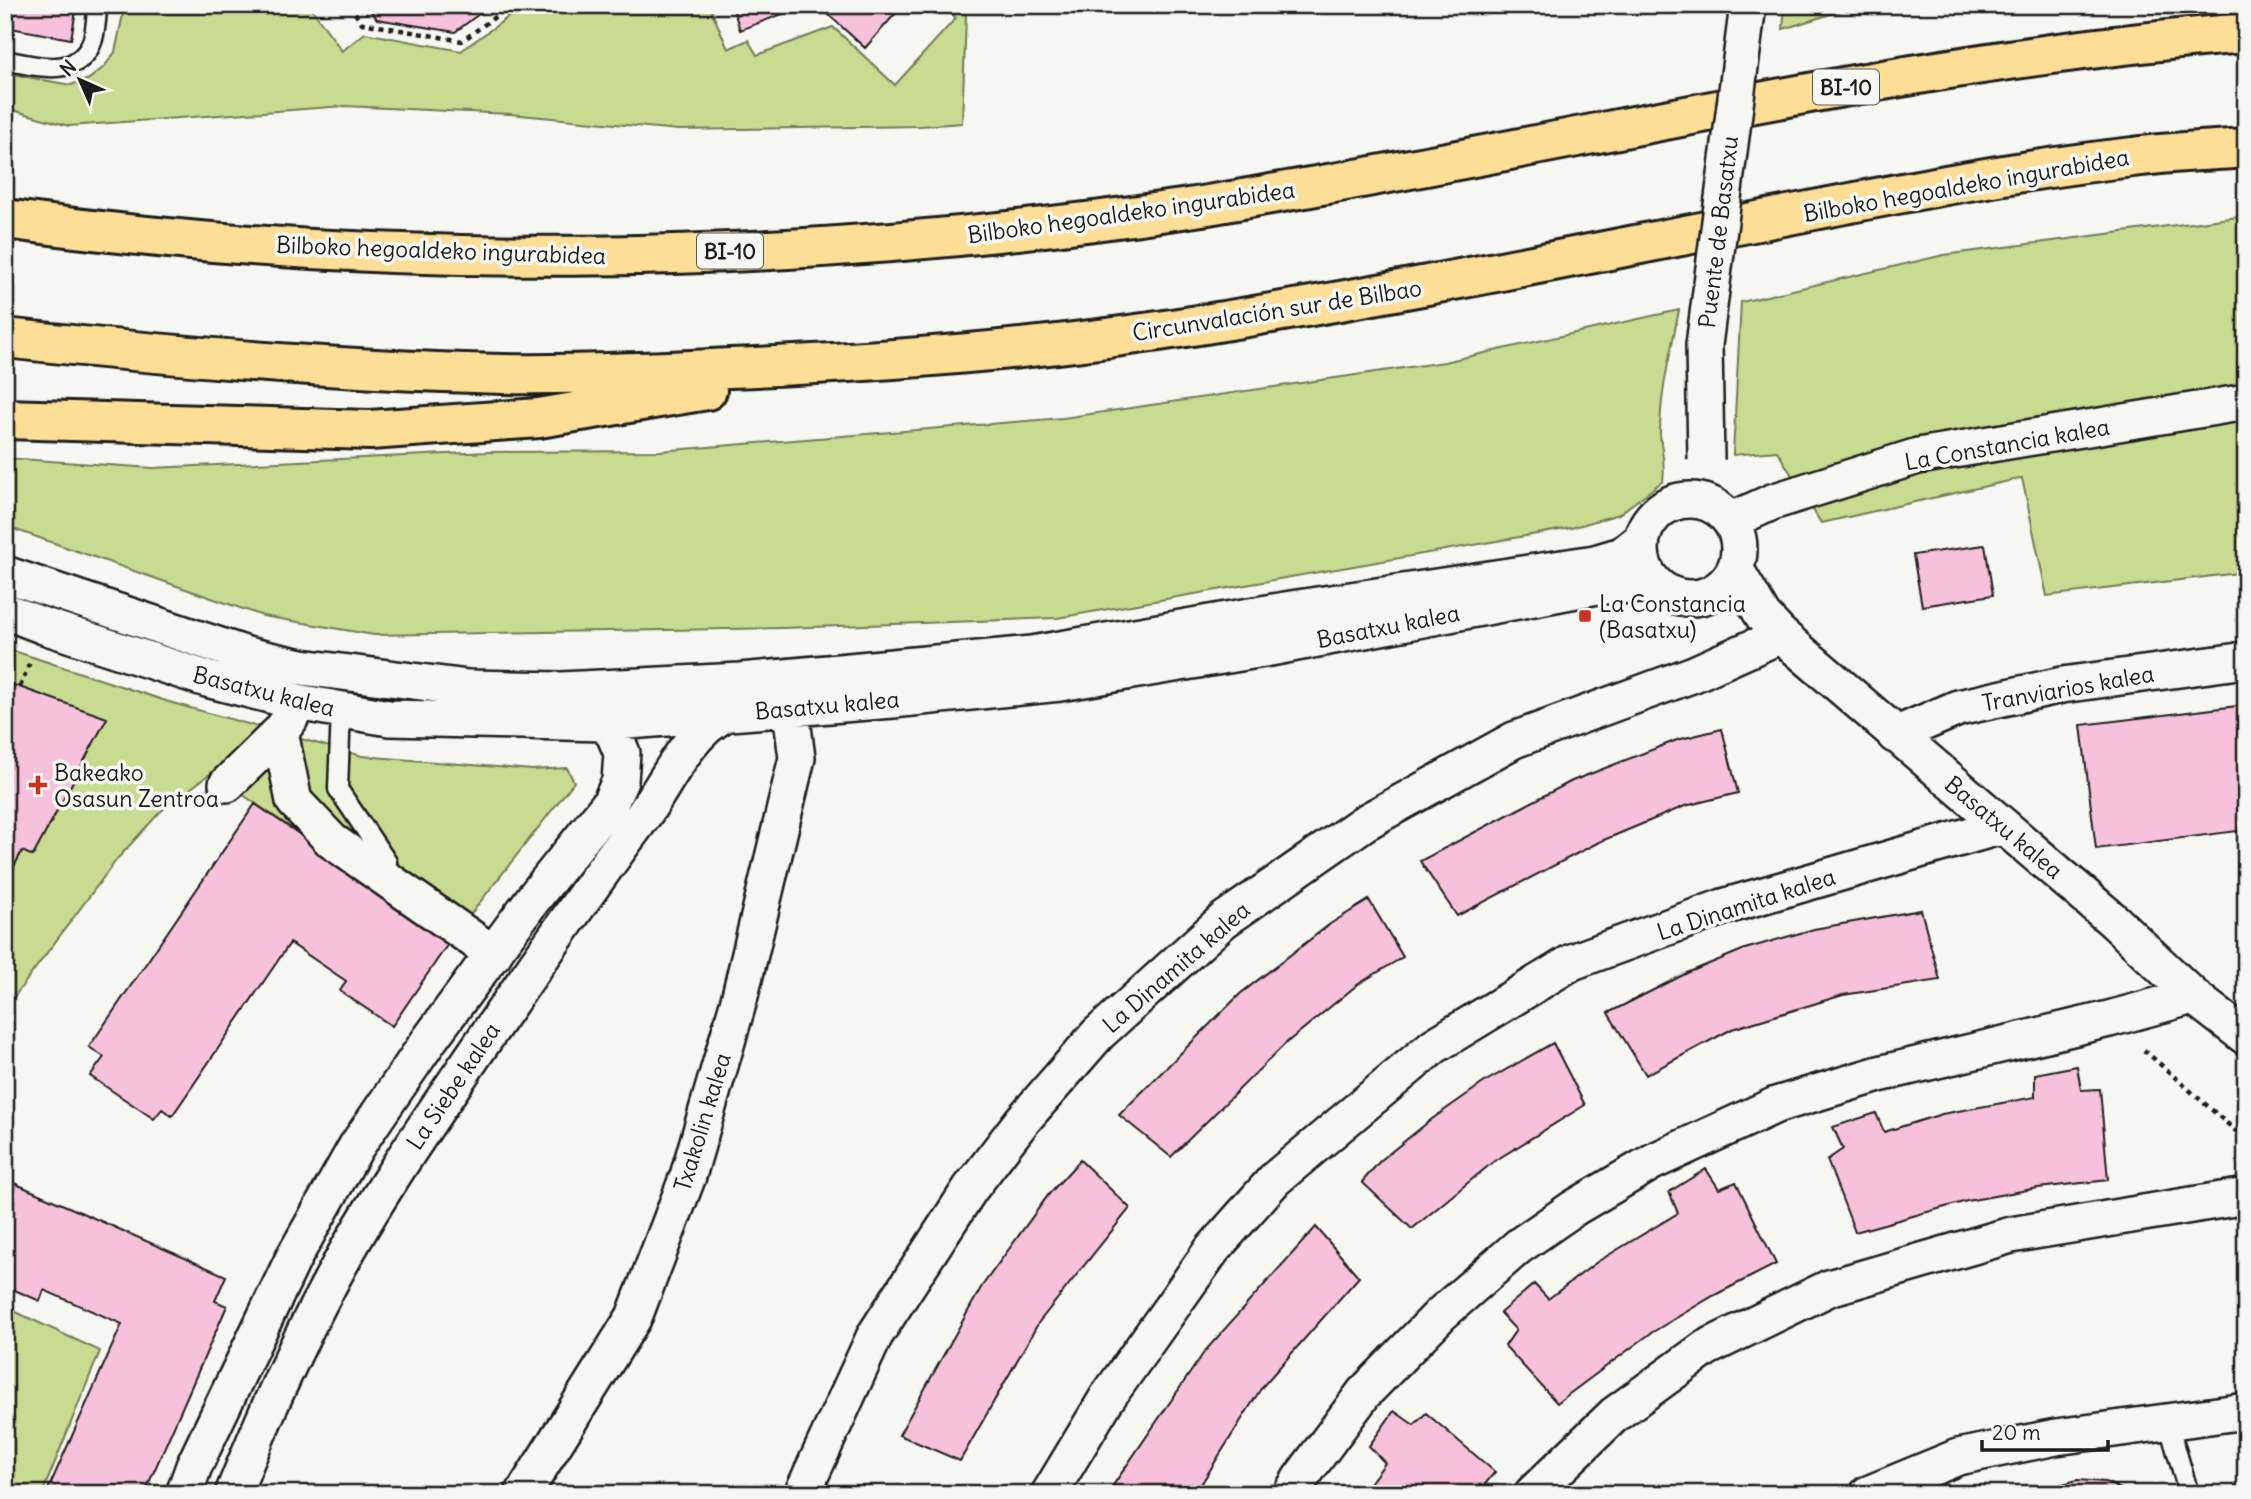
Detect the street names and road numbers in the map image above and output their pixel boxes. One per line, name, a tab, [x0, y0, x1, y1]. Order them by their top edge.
road number: BI-10	[1813, 70, 1879, 104]
street label: Puente de Basatxu	[1692, 134, 1744, 330]
street label: Bilboko hegoaldeko ingurabidea	[1801, 142, 2131, 228]
street label: Bilboko hegoaldeko ingurabidea	[965, 175, 1297, 249]
street label: Bilboko hegoaldeko ingurabidea	[275, 230, 607, 270]
road number: BI-10	[697, 233, 763, 268]
street label: Circunvalación sur de Bilbao	[1130, 273, 1424, 347]
street label: La Constancia kalea	[1902, 412, 2112, 476]
street label: Basatxu kalea	[1314, 598, 1462, 654]
street label: Basatxu kalea	[190, 659, 338, 723]
street label: Tranviarios kalea	[1980, 659, 2156, 717]
street label: Basatxu kalea	[753, 684, 901, 726]
street label: Basatxu kalea	[1939, 769, 2069, 885]
street label: La Dinamita kalea	[1653, 861, 1839, 947]
street label: La Dinamita kalea	[1096, 895, 1256, 1039]
street label: La Siebe kalea	[400, 1017, 506, 1155]
street label: Txakolin kalea	[667, 1049, 737, 1195]

